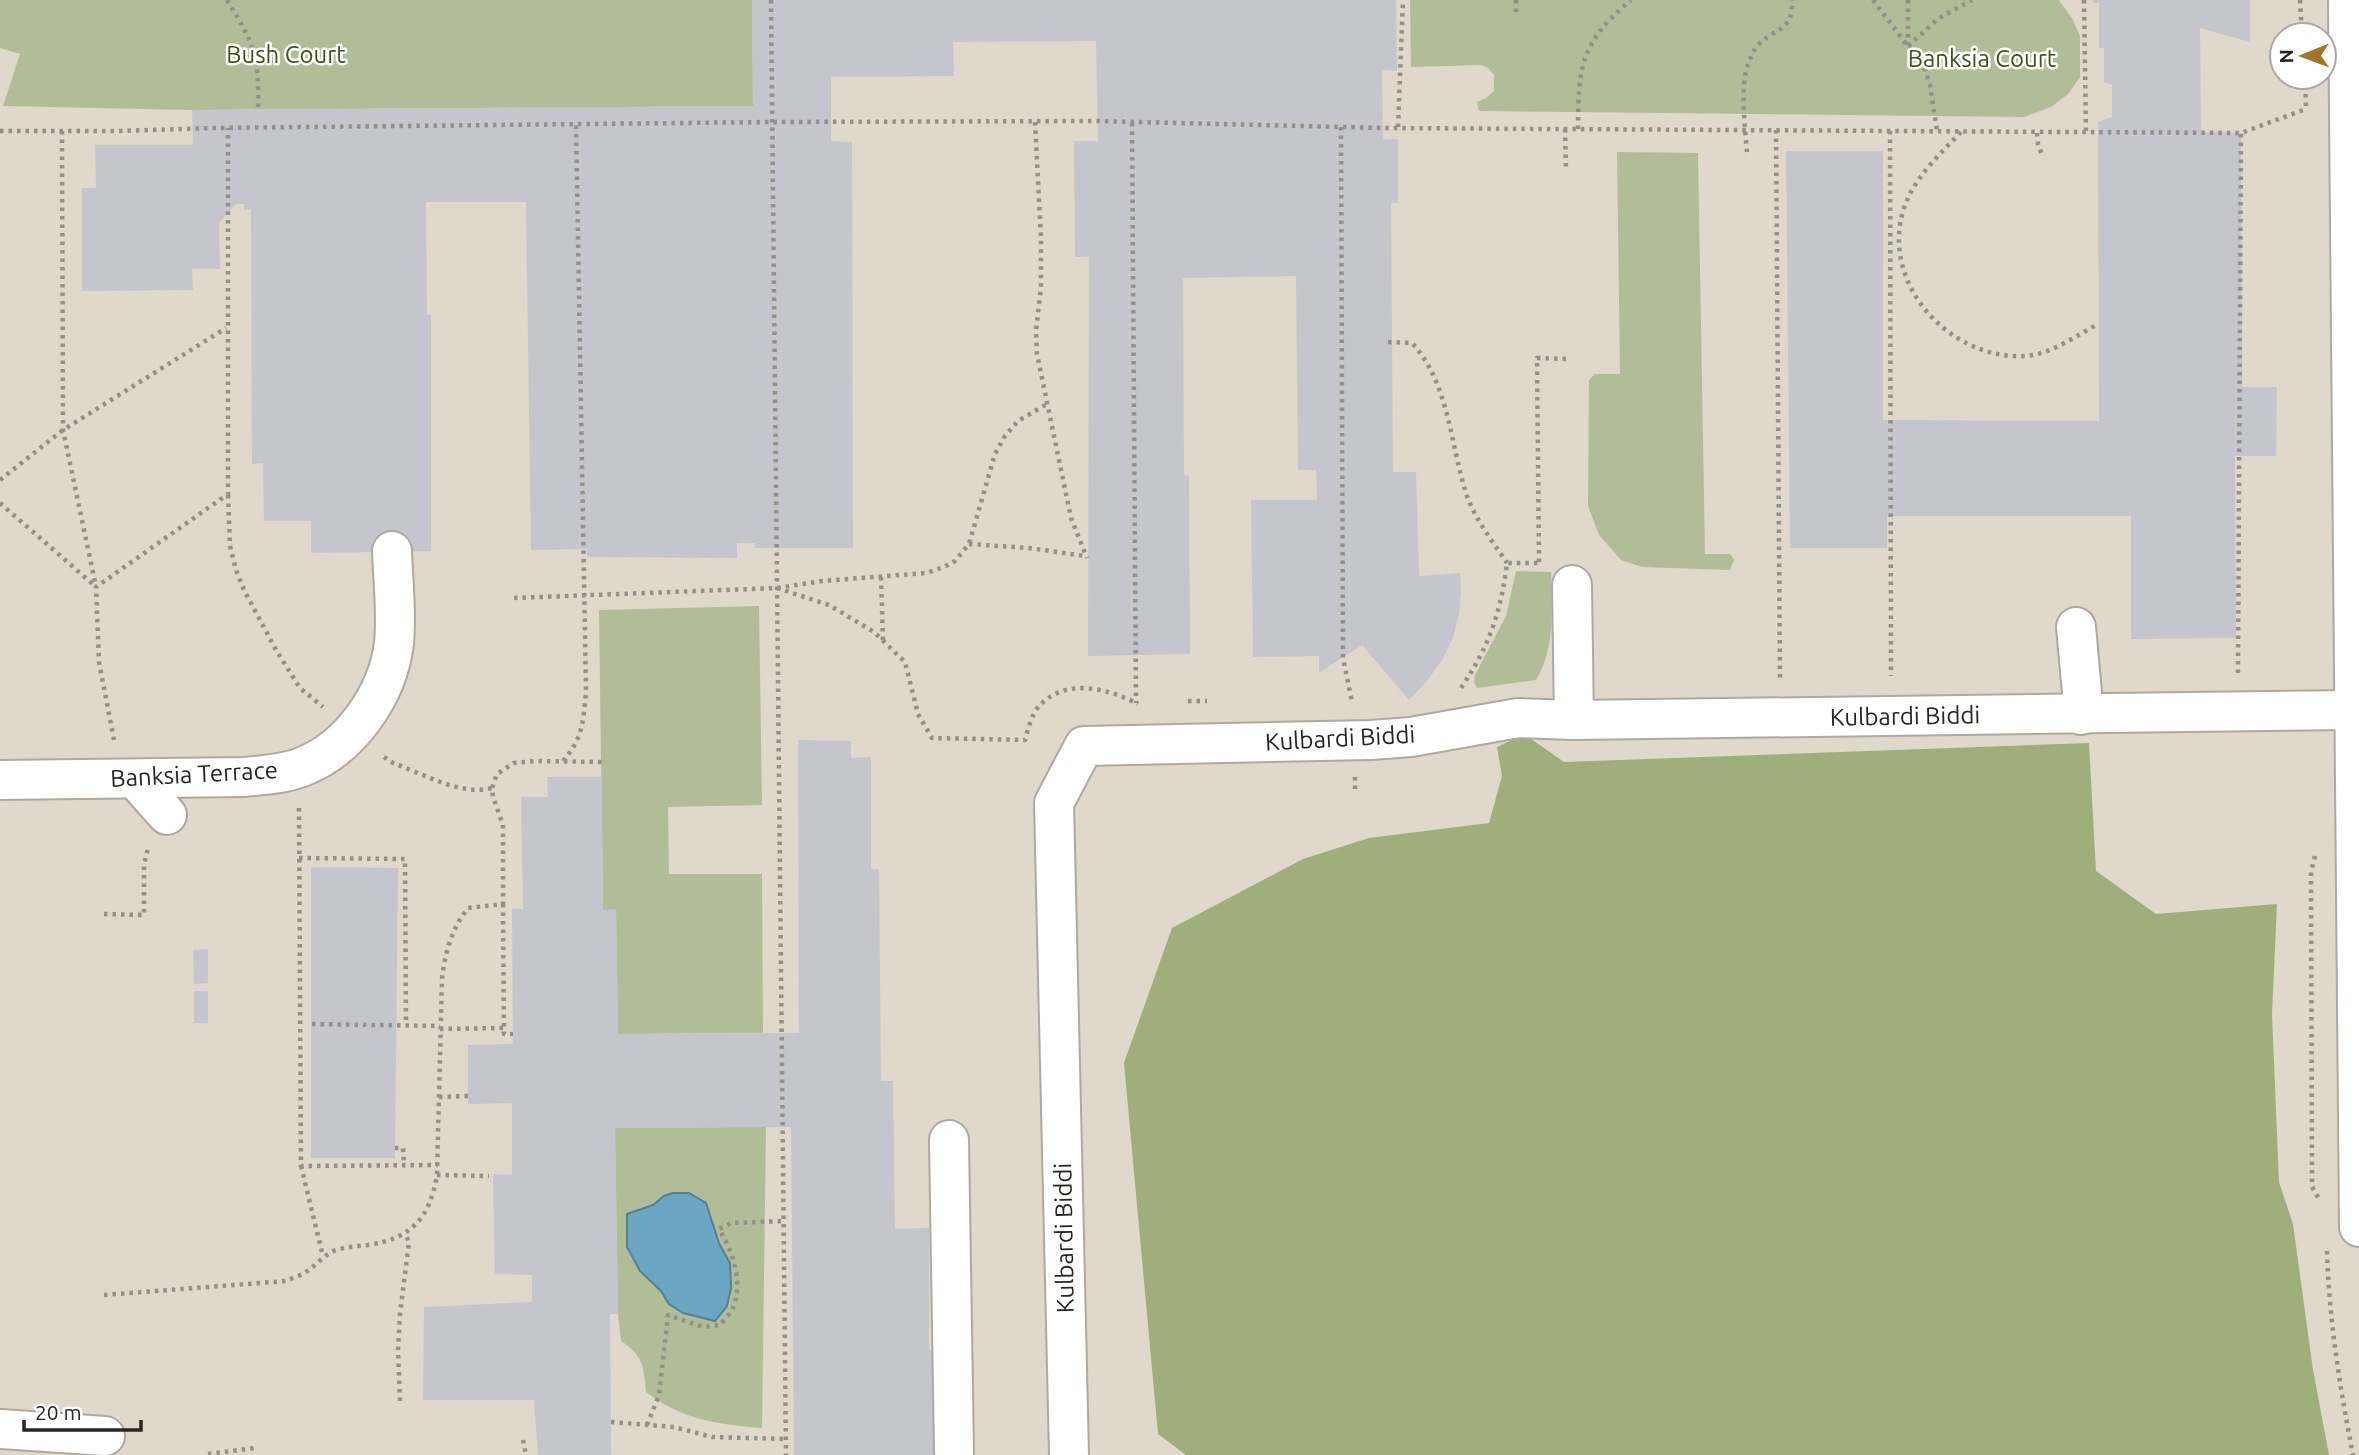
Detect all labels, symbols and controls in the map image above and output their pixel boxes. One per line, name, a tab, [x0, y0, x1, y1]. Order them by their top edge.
north arrow	[2268, 21, 2338, 91]
park label: Bush Court	[226, 41, 346, 68]
park label: Banksia Court	[1908, 45, 2057, 72]
text: N	[2275, 49, 2297, 64]
street label: Kulbardi Biddi	[1830, 701, 1980, 731]
street label: Kulbardi Biddi	[1264, 721, 1416, 755]
street label: Banksia Terrace	[110, 756, 278, 792]
street label: Kulbardi Biddi	[1049, 1163, 1079, 1313]
scale bar	[24, 1388, 142, 1432]
text: 20 m	[35, 1400, 82, 1424]

